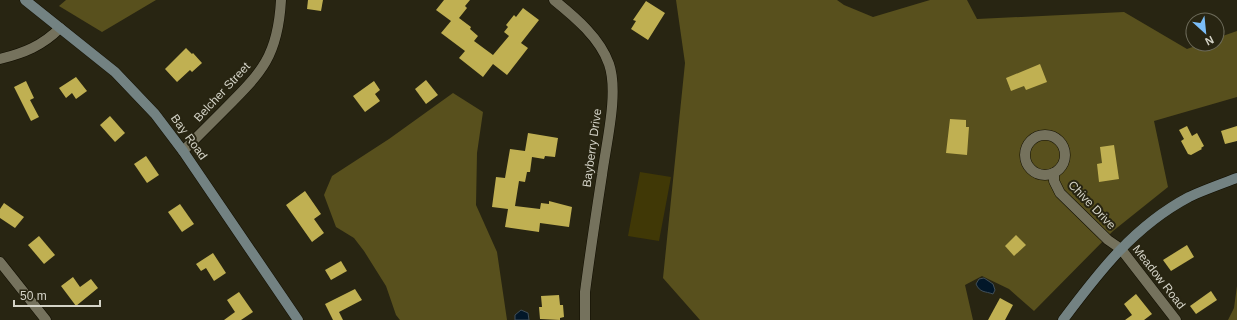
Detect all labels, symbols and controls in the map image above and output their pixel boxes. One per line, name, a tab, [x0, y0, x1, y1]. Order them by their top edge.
north arrow	[1185, 12, 1225, 52]
text: N	[1203, 34, 1216, 48]
street label: Belcher Street	[191, 59, 253, 125]
street label: Bayberry Drive	[580, 107, 604, 188]
street label: Bay Road	[168, 112, 210, 162]
street label: Chive Drive	[1065, 178, 1119, 232]
street label: Meadow Road	[1130, 242, 1188, 312]
scale bar	[14, 282, 100, 308]
text: 50 m	[20, 289, 47, 303]

